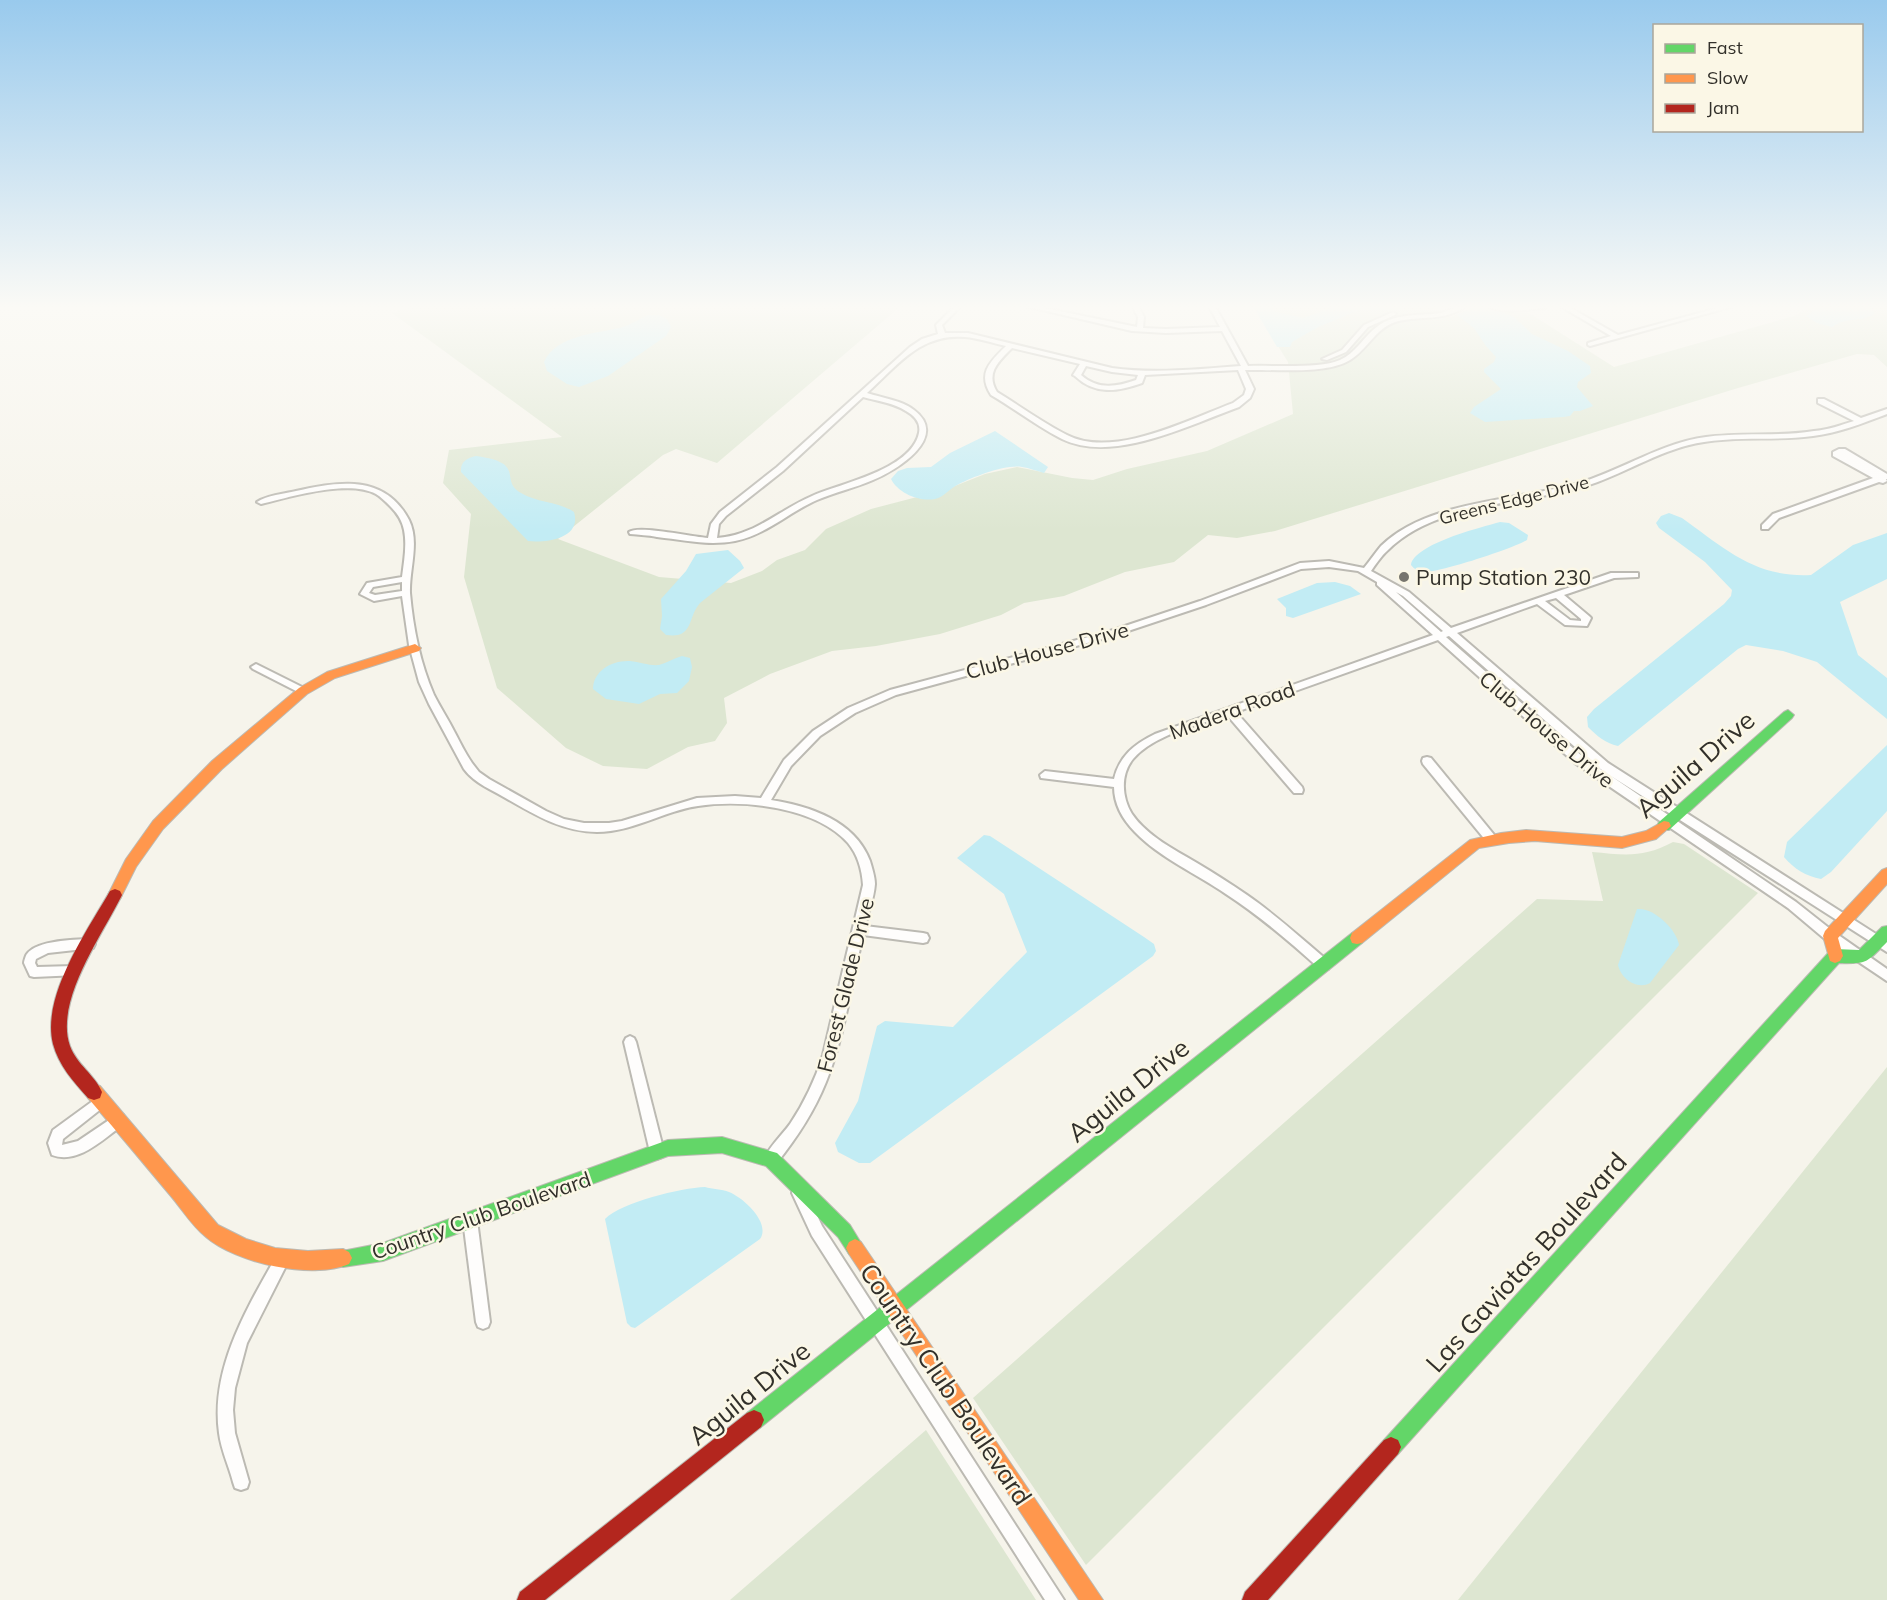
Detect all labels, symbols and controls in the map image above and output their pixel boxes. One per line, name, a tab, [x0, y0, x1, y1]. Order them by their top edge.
legend	[1653, 24, 1863, 132]
text: Fast	[1707, 36, 1743, 59]
text: Slow	[1707, 66, 1749, 89]
text: Jam	[1707, 96, 1740, 119]
street label: Greens Edge Drive	[1437, 470, 1591, 530]
place label: Pump Station 230	[1416, 564, 1591, 590]
marker: Pump Station 230	[1397, 570, 1411, 584]
street label: Club House Drive	[963, 616, 1131, 684]
street label: Club House Drive	[1474, 665, 1620, 793]
street label: Madera Road	[1166, 675, 1298, 745]
street label: Aguila Drive	[1629, 703, 1761, 825]
street label: Forest Glade Drive	[811, 895, 879, 1075]
street label: Aguila Drive	[1060, 1031, 1196, 1149]
street label: Las Gaviotas Boulevard	[1418, 1145, 1634, 1379]
street label: Country Club Boulevard	[368, 1165, 594, 1265]
street label: Country Club Boulevard	[853, 1257, 1039, 1511]
street label: Aguila Drive	[681, 1334, 817, 1452]

